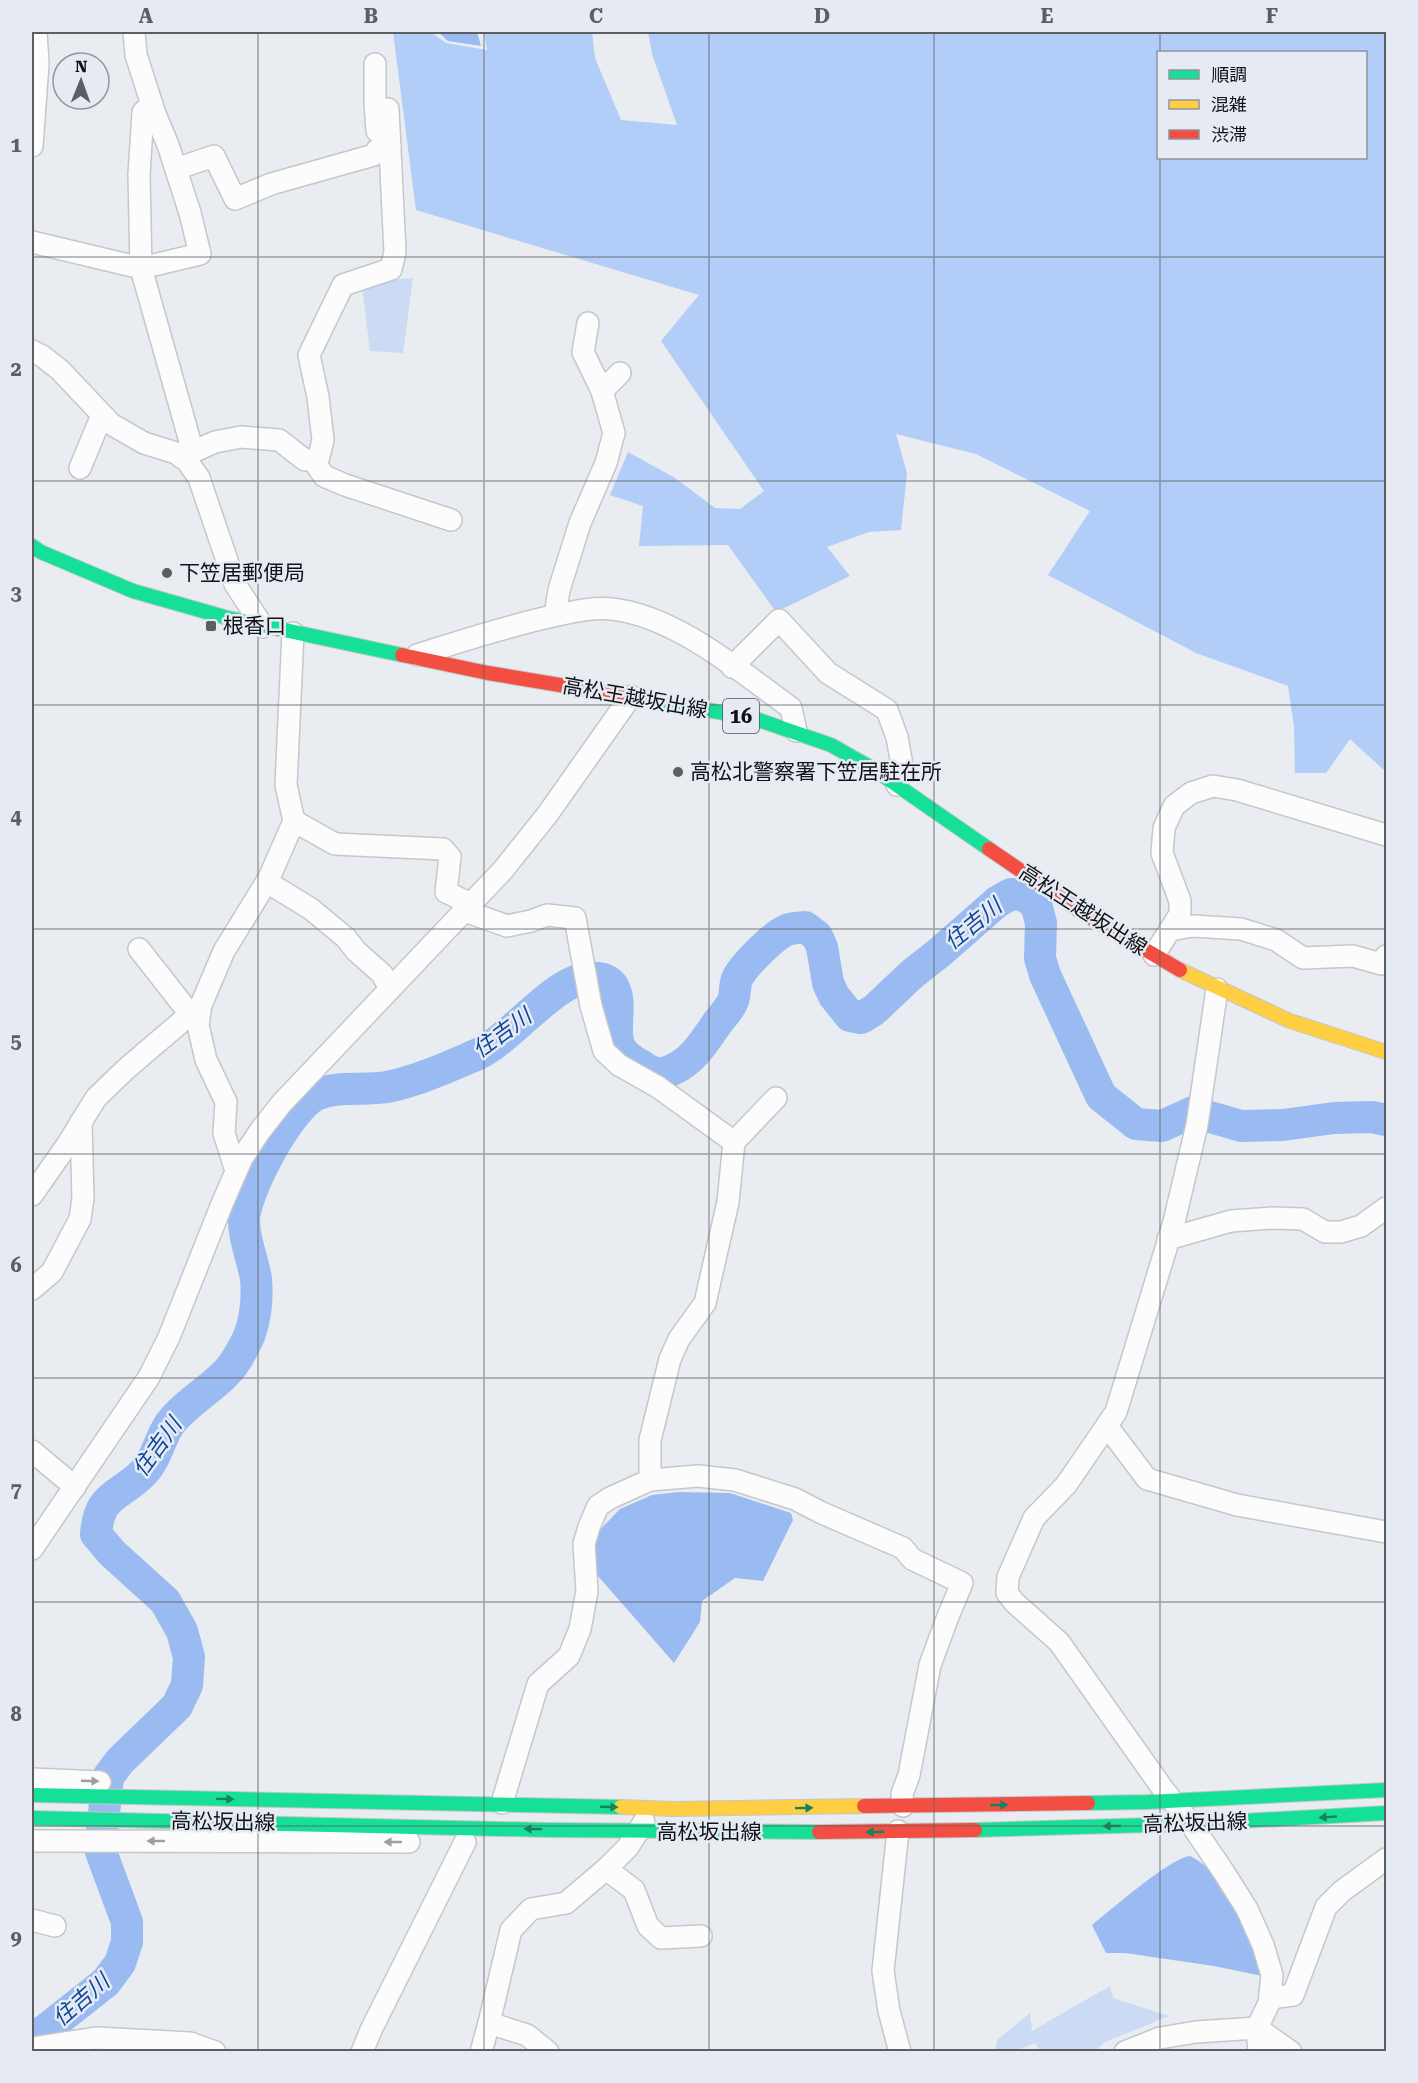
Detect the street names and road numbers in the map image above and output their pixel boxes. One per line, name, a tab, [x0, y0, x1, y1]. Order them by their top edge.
street label: 高松王越坂出線	[561, 673, 709, 723]
road number: 16	[723, 699, 759, 733]
street label: 高松王越坂出線	[1015, 860, 1151, 960]
street label: 高松坂出線	[170, 1809, 276, 1835]
street label: 高松坂出線	[1142, 1809, 1248, 1837]
street label: 高松坂出線	[657, 1820, 762, 1844]

